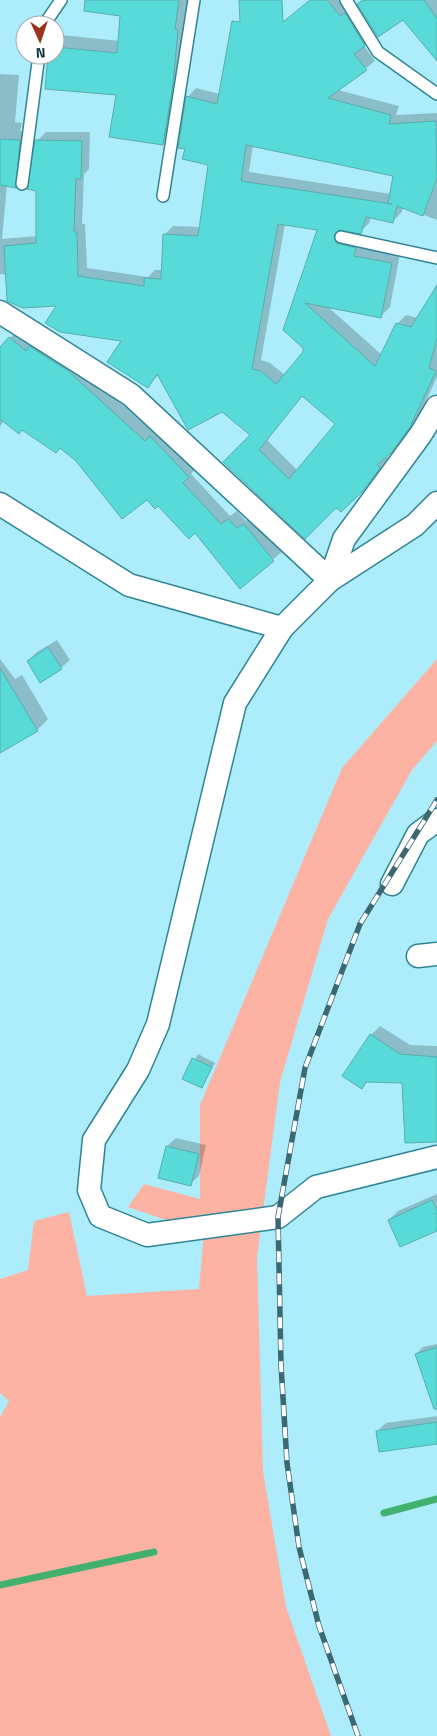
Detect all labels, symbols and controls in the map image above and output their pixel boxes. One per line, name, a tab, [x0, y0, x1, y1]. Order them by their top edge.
north arrow	[15, 15, 65, 65]
text: N	[35, 43, 46, 64]

